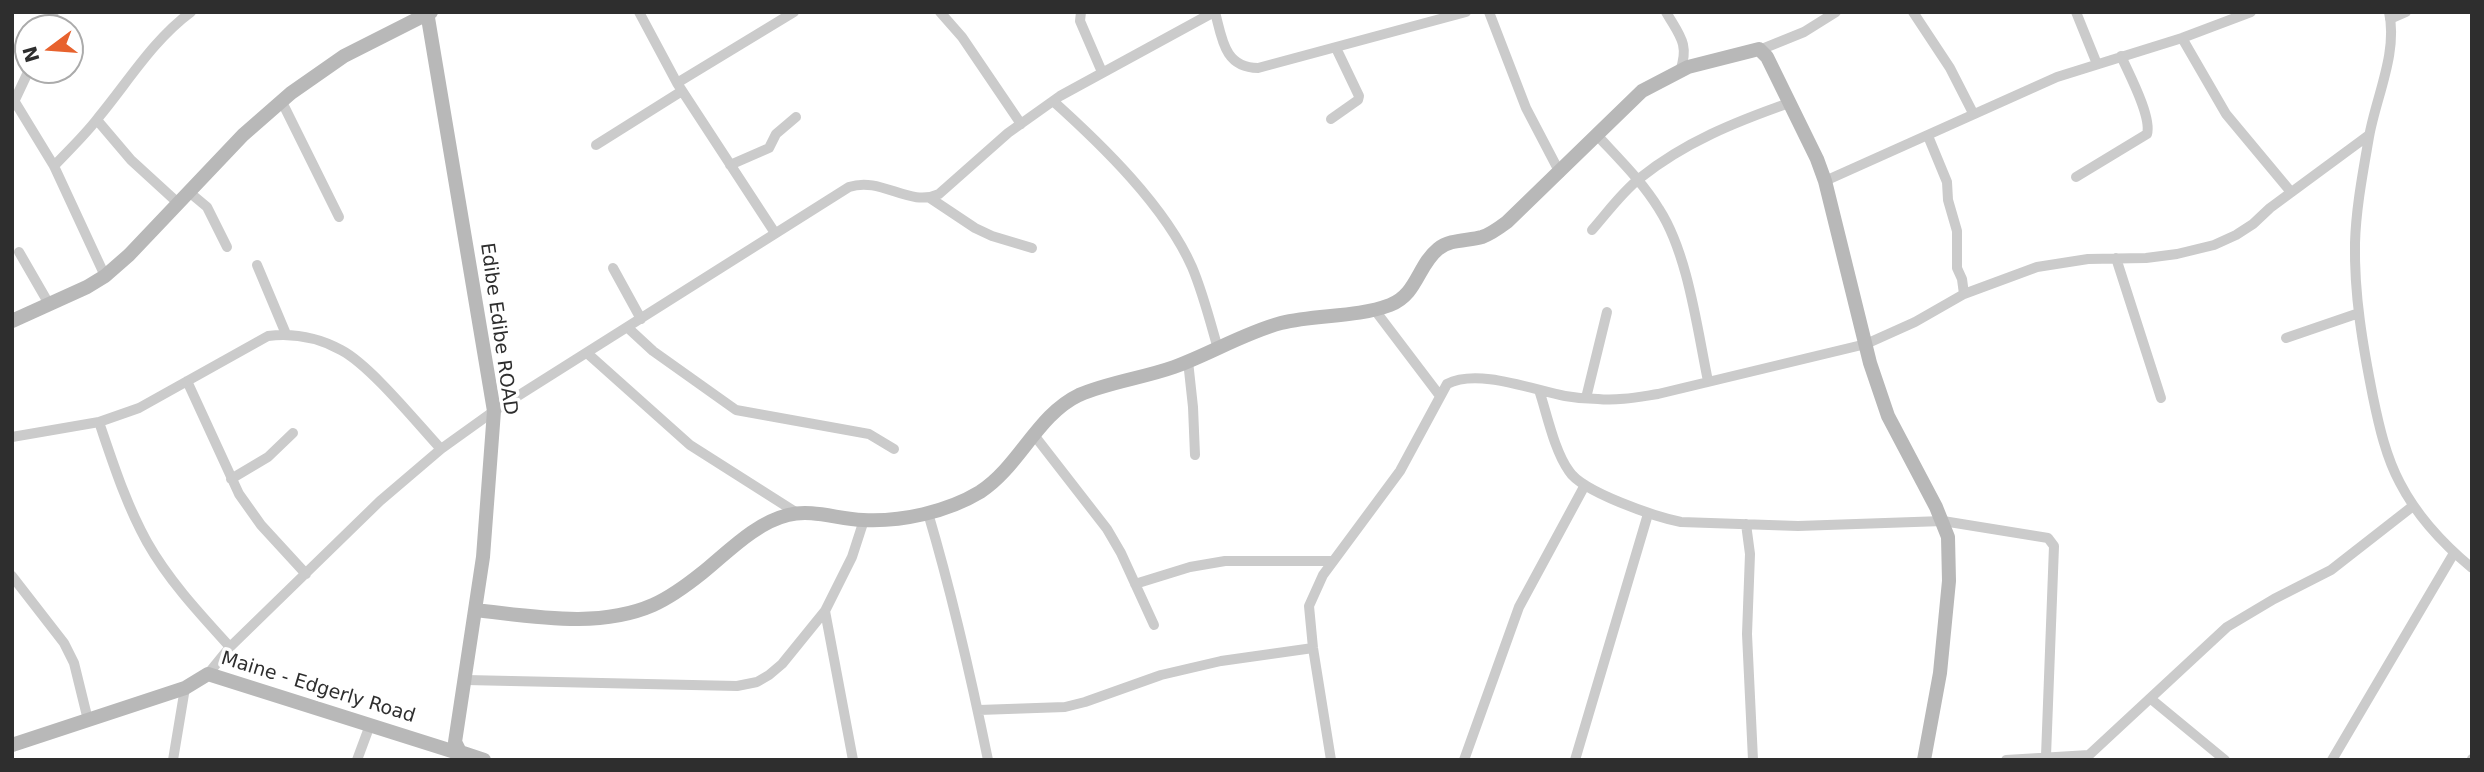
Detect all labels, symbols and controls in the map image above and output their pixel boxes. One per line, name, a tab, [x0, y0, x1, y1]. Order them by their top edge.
north arrow	[14, 14, 84, 84]
text: N	[18, 44, 44, 65]
street label: Edibe Edibe ROAD	[475, 241, 521, 417]
street label: Maine - Edgerly Road	[218, 648, 418, 728]

